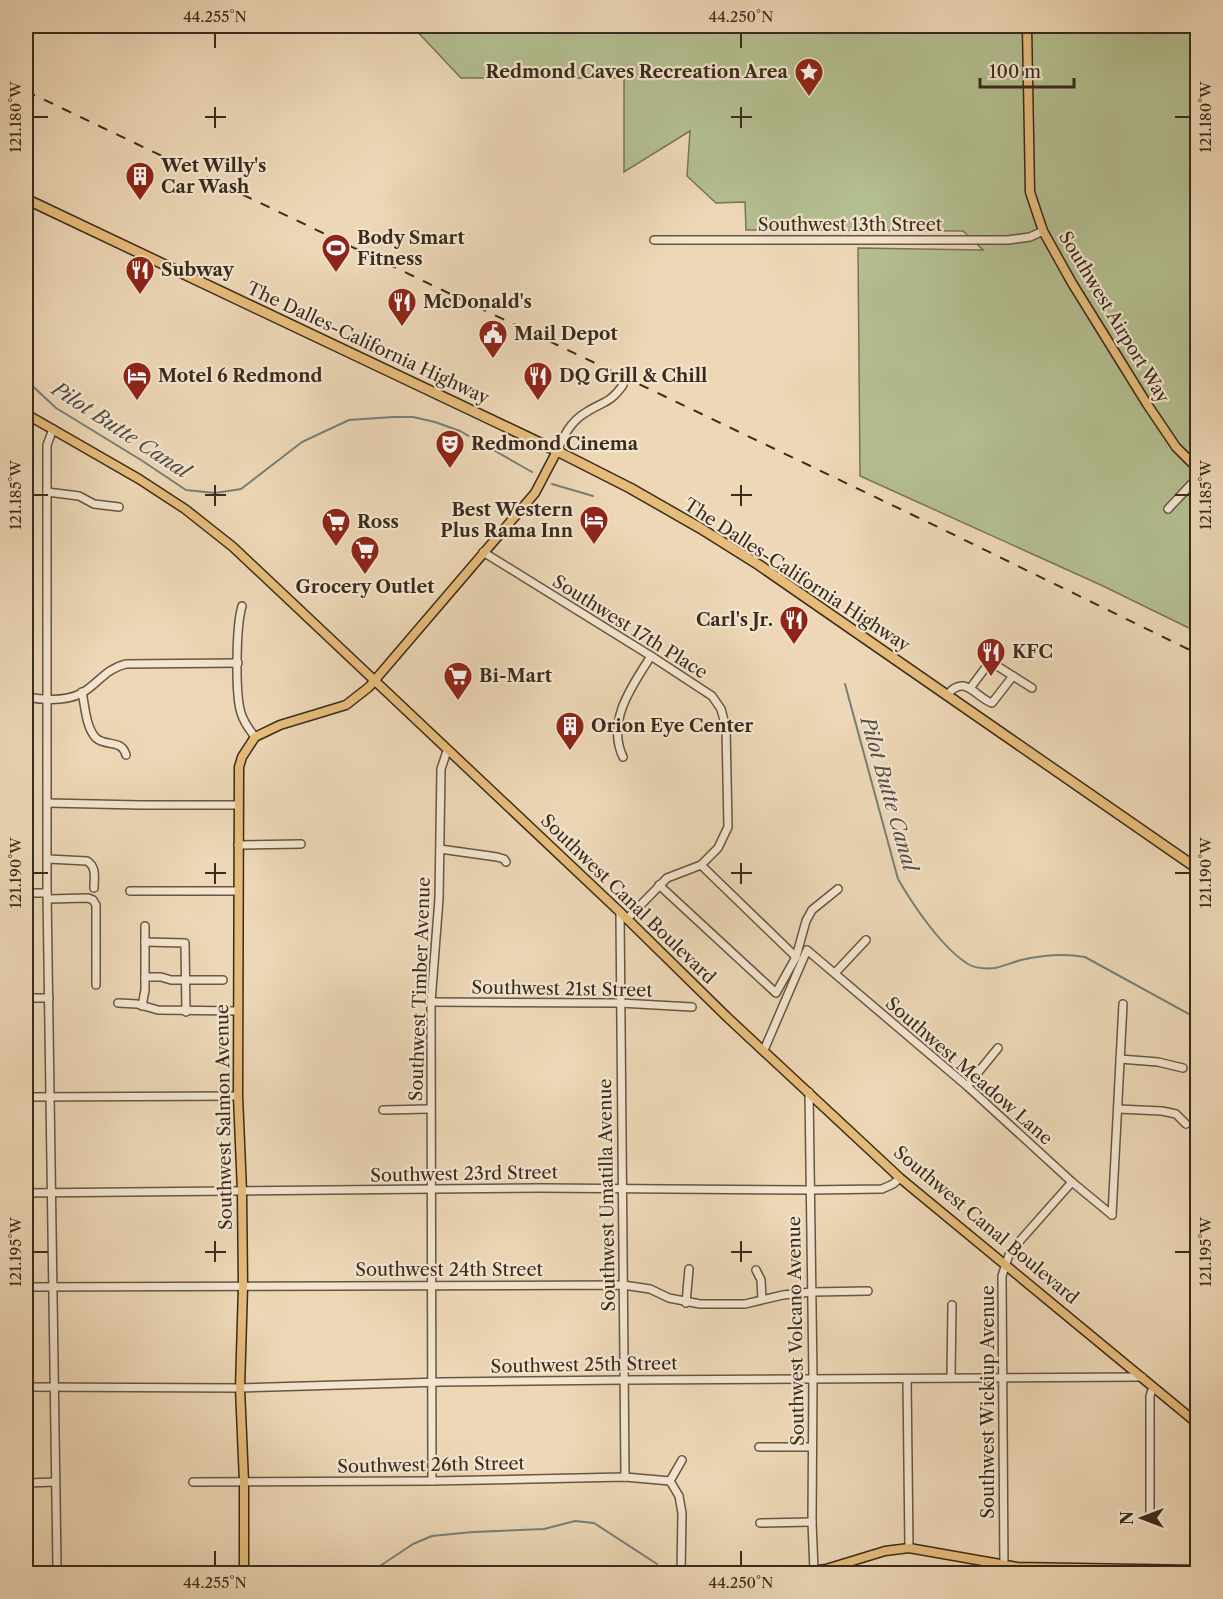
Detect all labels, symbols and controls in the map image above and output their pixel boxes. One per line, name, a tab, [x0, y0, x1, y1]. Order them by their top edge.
text: 44.255°N	[183, 7, 247, 26]
text: 44.250°N	[709, 7, 773, 26]
scale bar	[980, 51, 1074, 89]
place icon: Redmond Caves Recreation Area	[793, 56, 825, 98]
place label: Redmond Caves Recreation Area	[485, 61, 789, 83]
text: 100 m	[989, 61, 1041, 83]
text: 121.180°W	[6, 81, 25, 153]
text: 121.180°W	[1196, 81, 1215, 153]
place label: Wet Willy's Car Wash	[160, 155, 266, 198]
building icon: Wet Willy's Car Wash	[124, 160, 156, 202]
street label: Southwest 13th Street	[758, 214, 943, 236]
place label: Body Smart Fitness	[357, 227, 465, 270]
street label: Southwest Airport Way	[1054, 227, 1175, 408]
sports icon: Body Smart Fitness	[320, 232, 352, 274]
restaurant icon: Subway	[124, 254, 156, 296]
place label: Subway	[161, 259, 235, 281]
street label: The Dalles-California Highway	[243, 277, 494, 409]
restaurant icon: McDonald's	[386, 286, 418, 328]
place label: McDonald's	[423, 291, 532, 313]
public building icon: Mail Depot	[477, 318, 509, 360]
place label: Mail Depot	[514, 323, 619, 345]
hotel icon: Motel 6 Redmond	[121, 360, 153, 402]
restaurant icon: DQ Grill & Chill	[522, 360, 554, 402]
place label: Motel 6 Redmond	[158, 365, 322, 387]
place label: DQ Grill & Chill	[559, 365, 707, 387]
water label: Pilot Butte Canal	[46, 375, 197, 485]
theatre icon: Redmond Cinema	[434, 428, 466, 470]
place label: Redmond Cinema	[471, 433, 639, 455]
text: 121.185°W	[6, 459, 25, 530]
text: 121.185°W	[1196, 459, 1215, 530]
street label: The Dalles-California Highway	[680, 494, 915, 657]
place label: Best Western Plus Rama Inn	[440, 499, 574, 542]
hotel icon: Best Western Plus Rama Inn	[578, 504, 610, 546]
supermarket icon: Ross	[320, 506, 352, 548]
place label: Ross	[357, 511, 399, 533]
supermarket icon: Grocery Outlet	[349, 534, 381, 576]
street label: Southwest 17th Place	[548, 570, 712, 684]
place label: Grocery Outlet	[296, 576, 435, 598]
restaurant icon: Carl's Jr.	[778, 604, 810, 646]
place label: Carl's Jr.	[696, 609, 773, 631]
restaurant icon: KFC	[975, 636, 1007, 678]
place label: KFC	[1012, 641, 1053, 663]
supermarket icon: Bi-Mart	[442, 660, 474, 702]
place label: Bi-Mart	[479, 665, 553, 687]
building icon: Orion Eye Center	[554, 710, 586, 752]
water label: Pilot Butte Canal	[855, 712, 923, 877]
place label: Orion Eye Center	[591, 715, 753, 737]
street label: Southwest Canal Boulevard	[536, 810, 720, 988]
text: 121.190°W	[6, 837, 25, 909]
text: 121.190°W	[1196, 837, 1215, 909]
street label: Southwest Timber Avenue	[405, 876, 435, 1102]
street label: Southwest 21st Street	[471, 976, 653, 1002]
street label: Southwest Meadow Lane	[881, 992, 1057, 1150]
street label: Southwest Salmon Avenue	[211, 1004, 237, 1230]
street label: Southwest Umatilla Avenue	[594, 1078, 620, 1312]
street label: Southwest Canal Boulevard	[889, 1141, 1083, 1309]
street label: Southwest 23rd Street	[370, 1161, 559, 1187]
street label: Southwest Volcano Avenue	[783, 1216, 809, 1446]
text: 121.195°W	[6, 1217, 25, 1287]
text: 121.195°W	[1196, 1217, 1215, 1287]
street label: Southwest 24th Street	[355, 1259, 543, 1281]
street label: Southwest Wickiup Avenue	[977, 1285, 999, 1519]
street label: Southwest 25th Street	[490, 1352, 678, 1378]
street label: Southwest 26th Street	[337, 1452, 526, 1478]
north arrow	[1112, 1488, 1172, 1548]
text: N	[1117, 1511, 1137, 1525]
text: 44.255°N	[183, 1573, 247, 1592]
text: 44.250°N	[709, 1573, 773, 1592]

